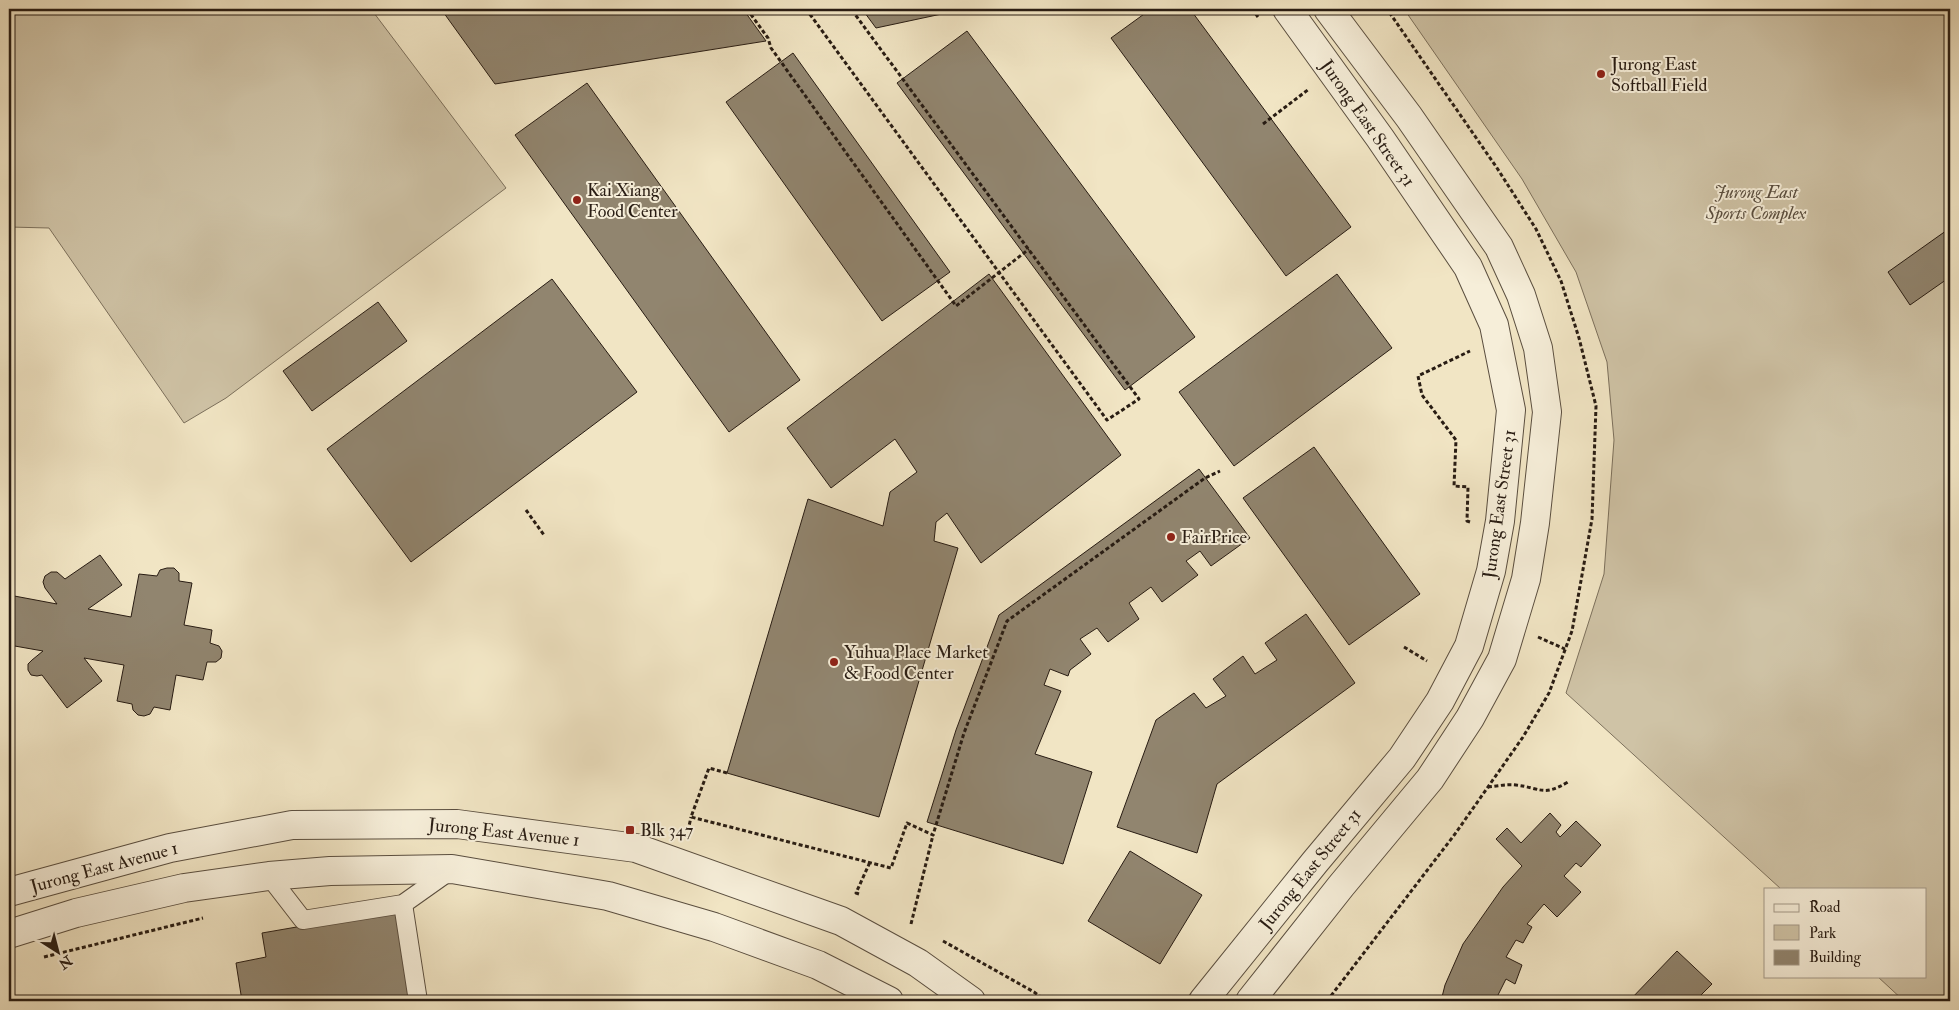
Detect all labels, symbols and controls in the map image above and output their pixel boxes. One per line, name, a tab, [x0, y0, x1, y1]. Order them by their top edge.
place label: Jurong East Softball Field	[1610, 53, 1708, 97]
street label: Jurong East Street 31	[1315, 54, 1420, 191]
marker: Jurong East Softball Field	[1595, 68, 1607, 80]
place label: Kai Xiang Food Center	[587, 179, 678, 223]
park label: Jurong East Sports Complex	[1705, 181, 1807, 225]
marker: Kai Xiang Food Center	[571, 194, 583, 206]
street label: Jurong East Street 31	[1478, 428, 1521, 581]
place label: FairPrice	[1181, 526, 1248, 549]
marker: FairPrice	[1165, 531, 1177, 543]
place label: Yuhua Place Market & Food Center	[844, 641, 988, 685]
marker: Yuhua Place Market & Food Center	[828, 656, 840, 668]
street label: Jurong East Street 31	[1254, 804, 1367, 936]
street label: Jurong East Avenue 1	[426, 813, 581, 852]
place label: Blk 347	[640, 819, 693, 842]
marker: Blk 347	[624, 824, 636, 836]
street label: Jurong East Avenue 1	[27, 837, 181, 899]
legend	[1764, 888, 1926, 978]
text: Road	[1809, 898, 1841, 917]
text: Park	[1809, 924, 1836, 943]
north arrow	[32, 928, 82, 978]
text: Building	[1809, 948, 1861, 967]
text: N	[55, 951, 76, 973]

